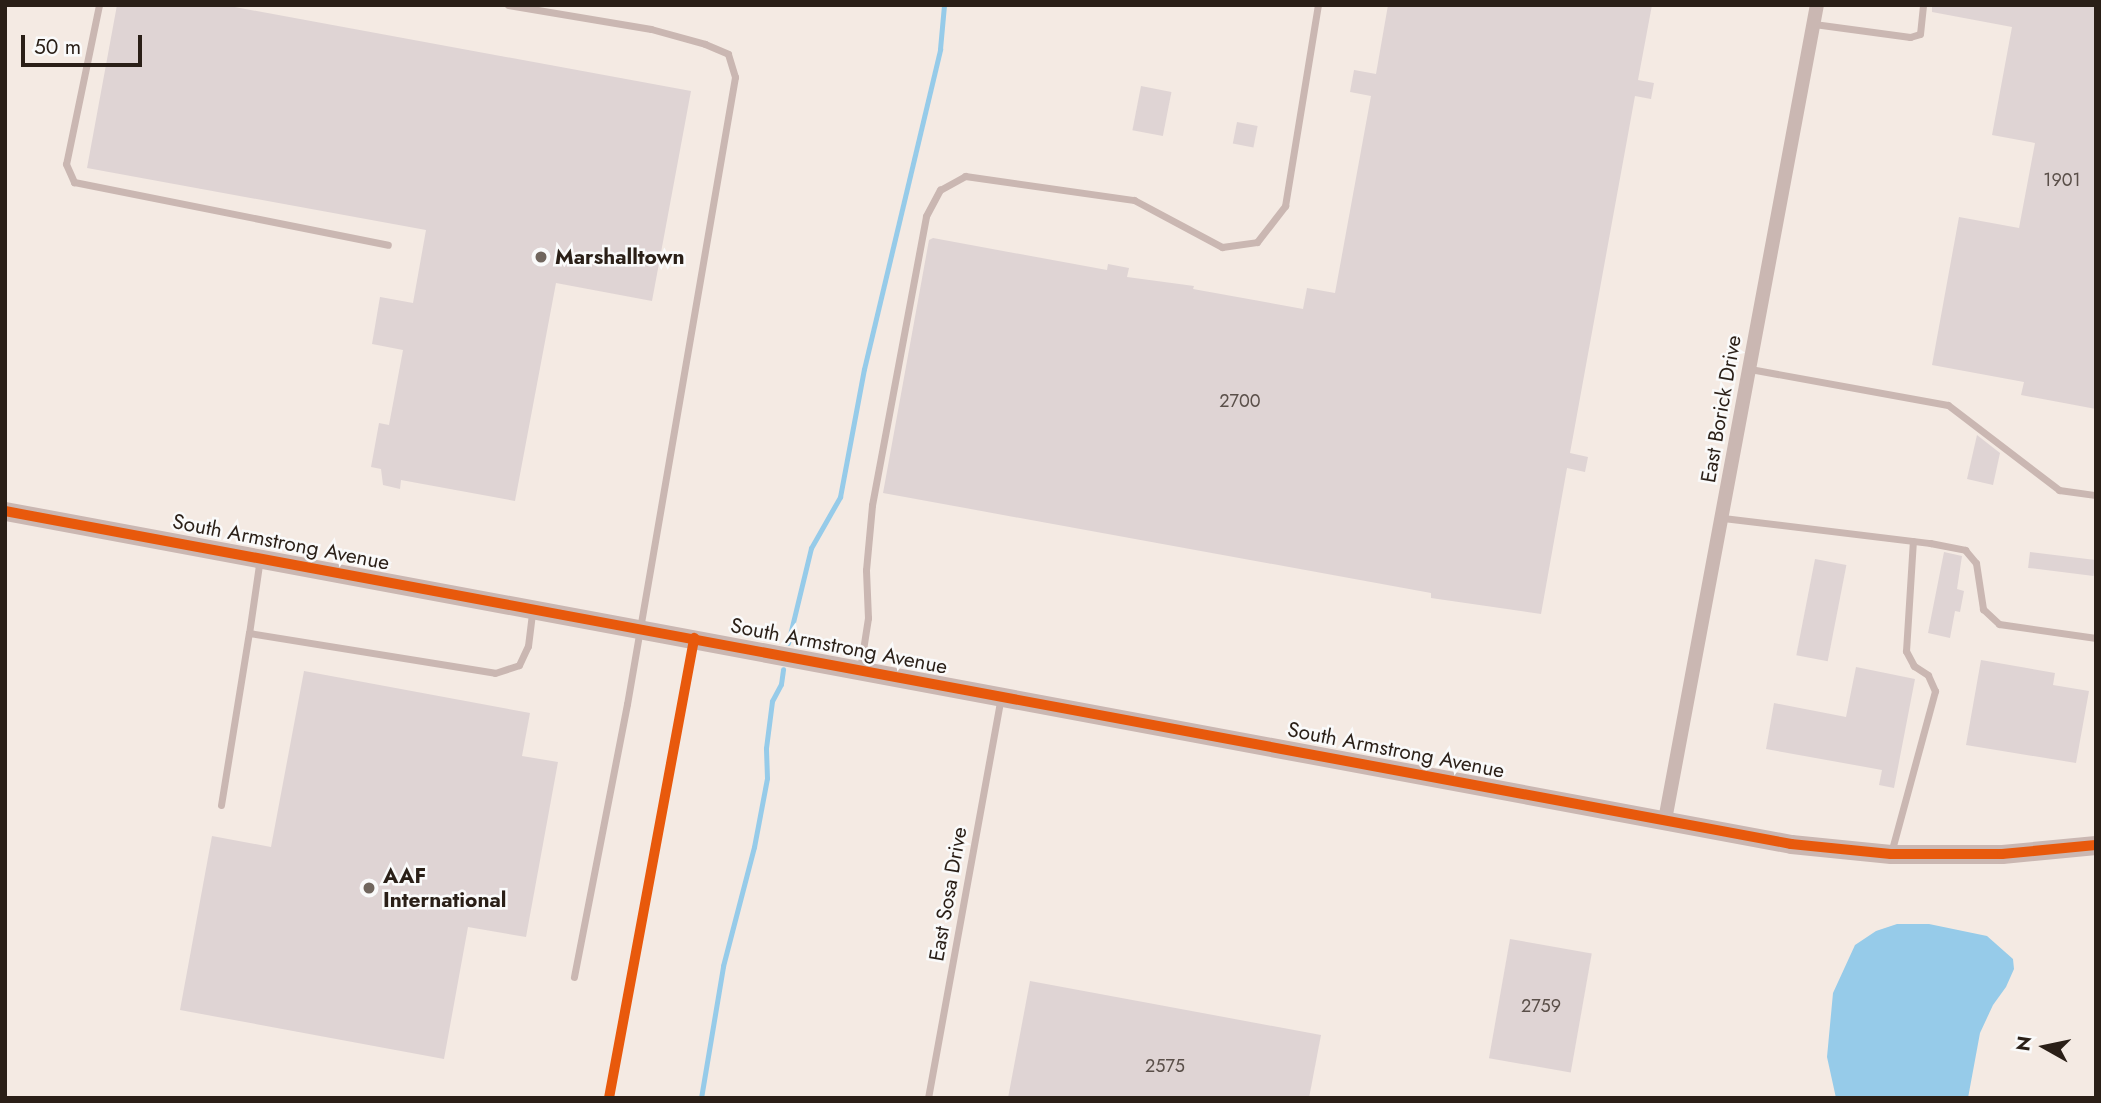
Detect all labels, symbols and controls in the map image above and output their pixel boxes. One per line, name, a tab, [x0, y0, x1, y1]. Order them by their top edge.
scale bar	[24, 21, 145, 65]
text: 50 m	[34, 32, 81, 62]
house number: 1901	[2043, 169, 2081, 191]
place label: Marshalltown	[555, 244, 685, 270]
marker: Marshalltown	[533, 249, 549, 265]
street label: East Borick Drive	[1696, 333, 1746, 485]
house number: 2700	[1219, 390, 1261, 412]
street label: South Armstrong Avenue	[170, 509, 392, 575]
street label: South Armstrong Avenue	[728, 613, 950, 679]
street label: South Armstrong Avenue	[1285, 717, 1507, 783]
street label: East Sosa Drive	[924, 825, 972, 963]
place label: AAF International	[383, 863, 506, 913]
marker: AAF International	[361, 880, 377, 896]
house number: 2759	[1521, 995, 1561, 1017]
north arrow	[2010, 1012, 2080, 1082]
text: N	[2009, 1034, 2038, 1053]
house number: 2575	[1145, 1055, 1185, 1077]

